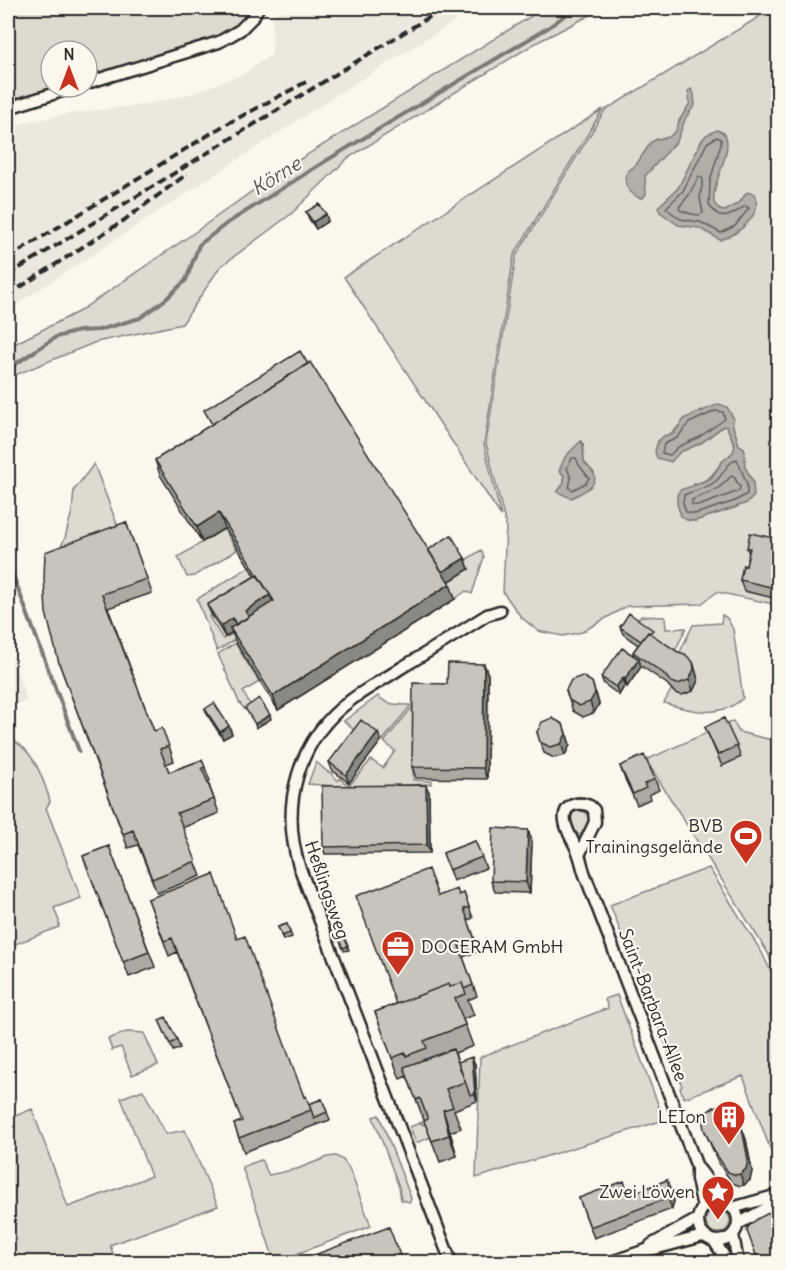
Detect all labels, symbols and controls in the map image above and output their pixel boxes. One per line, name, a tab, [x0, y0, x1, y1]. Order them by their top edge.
north arrow	[39, 39, 99, 99]
text: N	[63, 44, 75, 64]
water label: Körne	[246, 150, 306, 200]
place label: BVB Trainingsgelände	[586, 814, 723, 858]
sports icon: BVB Trainingsgelände	[728, 818, 764, 865]
street label: Heßlingsweg	[300, 837, 355, 942]
street label: Saint-Barbara-Allee	[614, 925, 693, 1084]
office icon: DOCERAM GmbH	[380, 929, 416, 976]
place label: DOCERAM GmbH	[421, 935, 564, 958]
building icon: LEIon	[711, 1099, 747, 1146]
place label: LEIon	[658, 1105, 706, 1128]
place icon: Zwei Löwen	[700, 1174, 736, 1221]
place label: Zwei Löwen	[599, 1180, 695, 1203]

